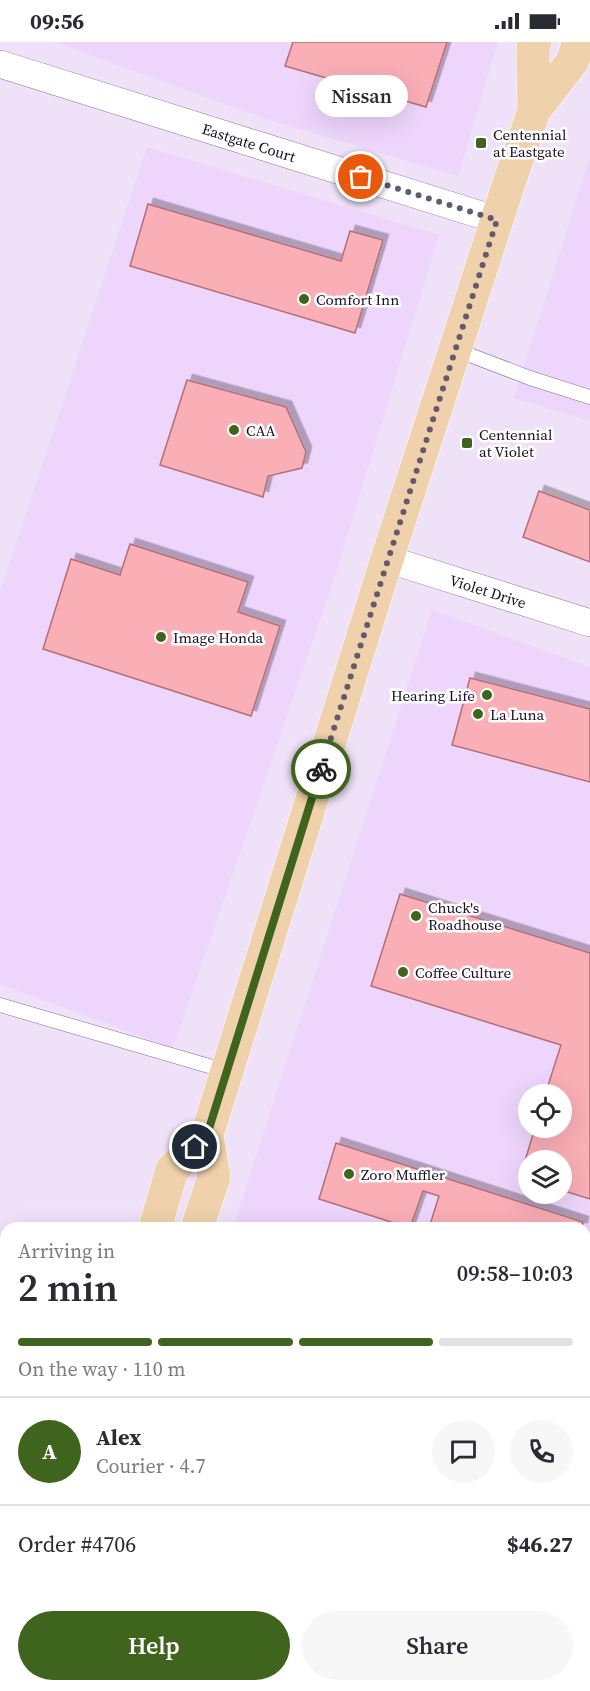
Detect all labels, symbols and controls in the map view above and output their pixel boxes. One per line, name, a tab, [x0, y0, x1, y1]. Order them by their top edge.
text: 09:56	[30, 6, 84, 36]
callout: Nissan	[314, 75, 407, 117]
text: Nissan	[331, 82, 392, 110]
street label: Eastgate Court	[200, 118, 299, 167]
place label: Centennial at Eastgate	[493, 124, 567, 162]
marker: Centennial at Eastgate	[474, 136, 488, 150]
pin	[335, 151, 386, 202]
icon: bag	[344, 160, 377, 193]
place label: Comfort Inn	[316, 289, 399, 310]
marker: Comfort Inn	[297, 292, 311, 306]
place label: CAA	[246, 420, 276, 441]
marker: CAA	[227, 423, 241, 437]
place label: Centennial at Violet	[479, 424, 553, 462]
marker: Centennial at Violet	[460, 436, 474, 450]
street label: Violet Drive	[447, 569, 529, 613]
place label: Image Honda	[173, 627, 264, 648]
marker: Image Honda	[154, 630, 168, 644]
place label: Hearing Life	[391, 685, 475, 706]
marker: Hearing Life	[480, 688, 494, 702]
place label: La Luna	[490, 704, 544, 725]
marker: La Luna	[471, 707, 485, 721]
courier	[291, 739, 351, 799]
icon: bike	[305, 753, 338, 786]
place label: Chuck's Roadhouse	[428, 897, 502, 935]
marker: Chuck's Roadhouse	[409, 909, 423, 923]
place label: Coffee Culture	[415, 962, 511, 983]
marker: Coffee Culture	[396, 965, 410, 979]
map controls	[518, 1084, 572, 1204]
button: locate	[518, 1084, 572, 1138]
pin	[169, 1121, 220, 1172]
icon: home	[178, 1130, 211, 1163]
button: layers	[518, 1150, 572, 1204]
place label: Zoro Muffler	[361, 1164, 446, 1185]
marker: Zoro Muffler	[342, 1167, 356, 1181]
text: Arriving in	[18, 1237, 115, 1265]
text: 09:58–10:03	[457, 1258, 573, 1288]
text: 2 min	[18, 1261, 118, 1314]
text: On the way · 110 m	[18, 1355, 185, 1383]
button: chat	[432, 1420, 495, 1483]
button: phone	[510, 1420, 573, 1483]
text: Alex	[96, 1422, 141, 1452]
text: A	[42, 1436, 57, 1466]
text: Courier · 4.7	[96, 1452, 205, 1480]
text: Order #4706	[18, 1529, 136, 1559]
text: $46.27	[507, 1529, 573, 1559]
button: Help	[18, 1611, 290, 1680]
button: Share	[302, 1611, 573, 1680]

